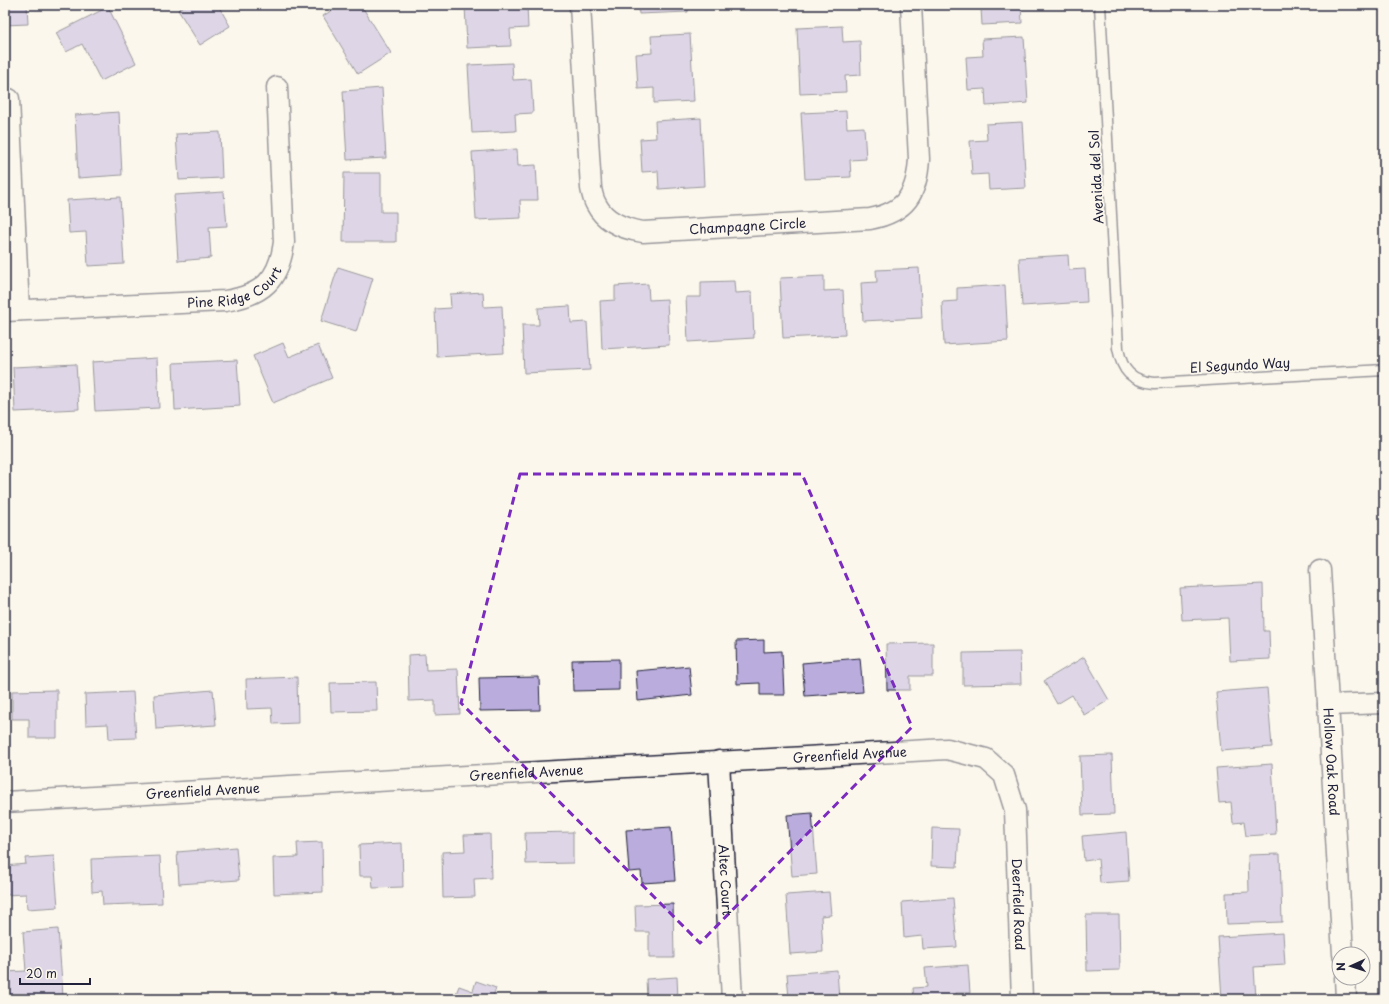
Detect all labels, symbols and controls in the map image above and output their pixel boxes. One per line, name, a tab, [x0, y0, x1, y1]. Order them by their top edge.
street label: Avenida del Sol	[1084, 129, 1107, 225]
street label: Champagne Circle	[689, 213, 807, 238]
street label: Pine Ridge Court	[187, 263, 286, 312]
street label: El Segundo Way	[1189, 352, 1291, 377]
street label: Hollow Oak Road	[1319, 707, 1345, 816]
street label: Greenfield Avenue	[792, 741, 907, 767]
street label: Greenfield Avenue	[469, 759, 584, 785]
street label: Greenfield Avenue	[145, 778, 260, 803]
street label: Altec Court	[715, 844, 737, 916]
street label: Deerfield Road	[1008, 858, 1030, 951]
north arrow	[1331, 946, 1371, 986]
scale bar	[20, 960, 90, 986]
text: N	[1332, 961, 1349, 971]
text: 20 m	[26, 964, 57, 982]

